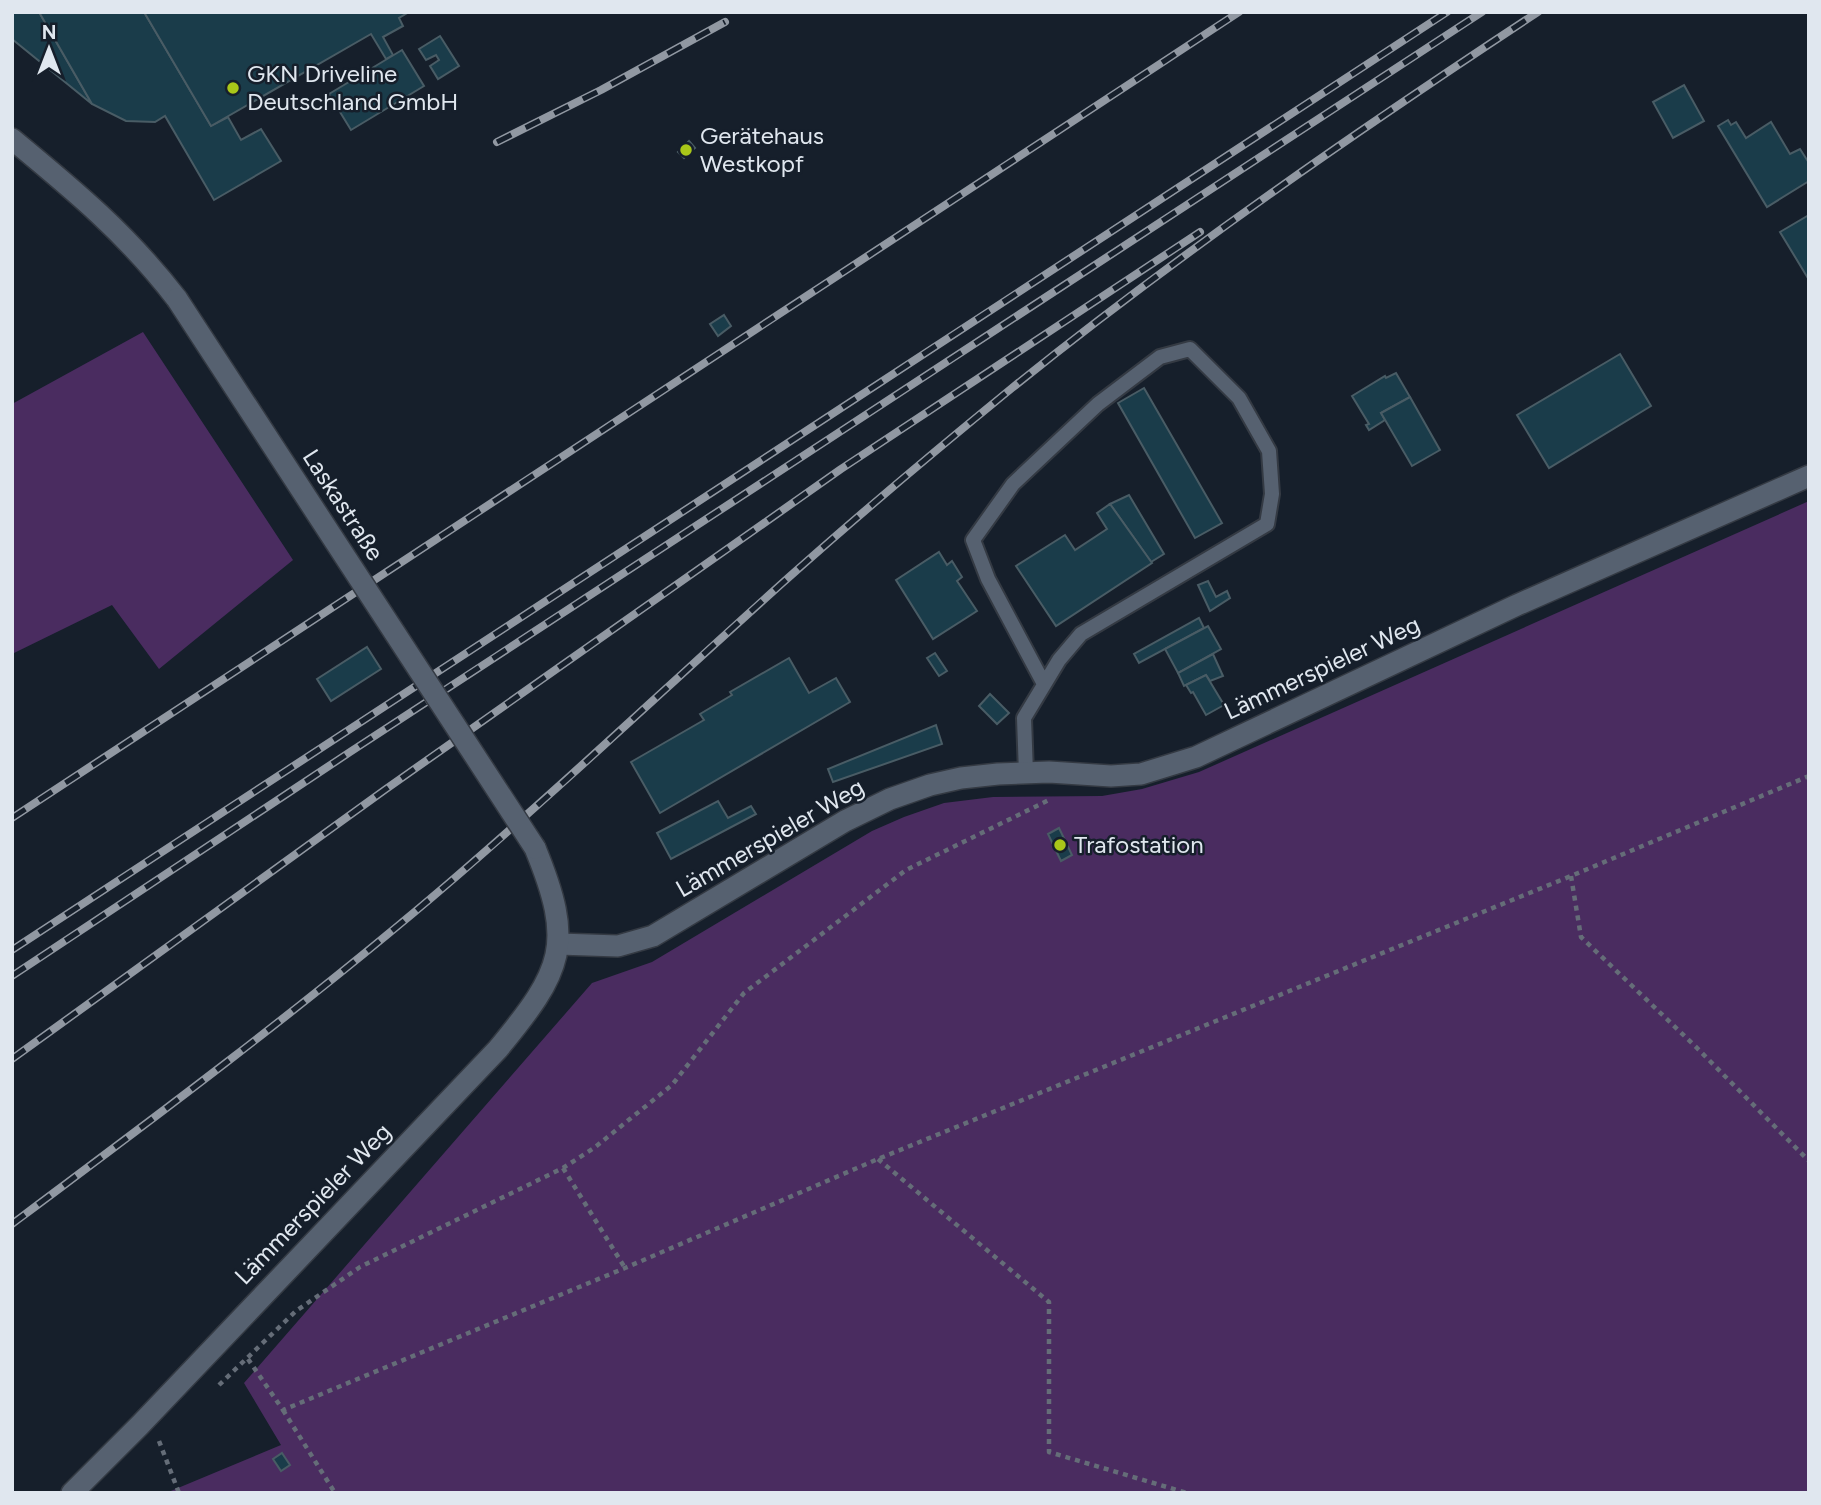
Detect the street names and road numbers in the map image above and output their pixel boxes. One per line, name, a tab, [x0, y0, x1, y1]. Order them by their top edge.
street label: Laskastraße	[297, 444, 390, 566]
street label: Lämmerspieler Weg	[1219, 610, 1424, 726]
street label: Lämmerspieler Weg	[670, 772, 869, 903]
street label: Lämmerspieler Weg	[228, 1117, 397, 1290]

